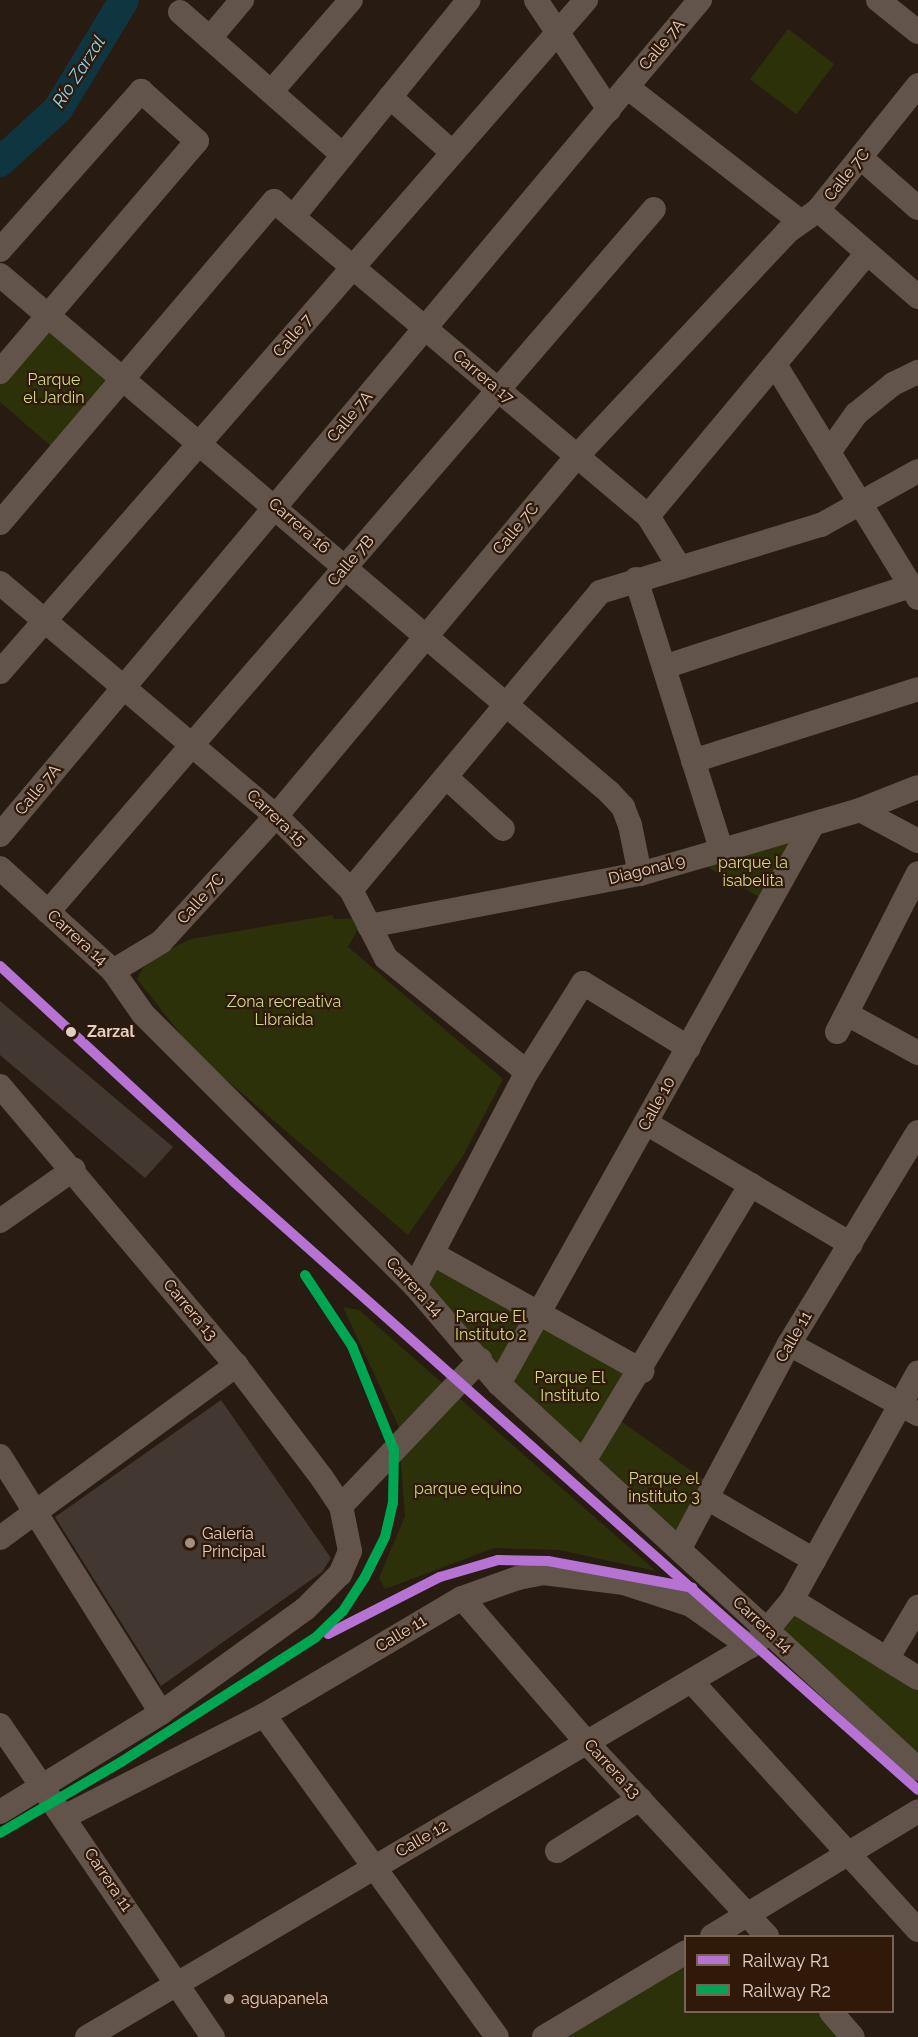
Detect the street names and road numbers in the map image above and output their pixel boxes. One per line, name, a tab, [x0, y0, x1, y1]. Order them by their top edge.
street label: Calle 7A	[635, 16, 689, 74]
street label: Calle 7C	[820, 145, 874, 205]
street label: Calle 7	[269, 311, 317, 361]
street label: Carrera 17	[449, 346, 517, 408]
street label: Calle 7A	[323, 388, 377, 446]
street label: Carrera 16	[264, 494, 334, 558]
street label: Calle 7C	[489, 499, 543, 559]
street label: Calle 7B	[324, 532, 378, 590]
street label: Calle 7A	[11, 761, 65, 819]
street label: Carrera 15	[242, 786, 310, 850]
street label: Diagonal 9	[606, 851, 688, 889]
street label: Calle 7C	[173, 870, 229, 928]
street label: Carrera 14	[43, 906, 111, 970]
street label: Calle 10	[634, 1074, 680, 1134]
street label: Carrera 14	[382, 1253, 446, 1321]
street label: Carrera 13	[159, 1276, 221, 1344]
street label: Calle 11	[772, 1308, 816, 1366]
street label: Carrera 14	[728, 1593, 796, 1657]
street label: Calle 11	[372, 1611, 430, 1657]
street label: Carrera 13	[580, 1735, 644, 1803]
street label: Calle 12	[392, 1816, 452, 1862]
street label: Carrera 11	[80, 1845, 136, 1915]

